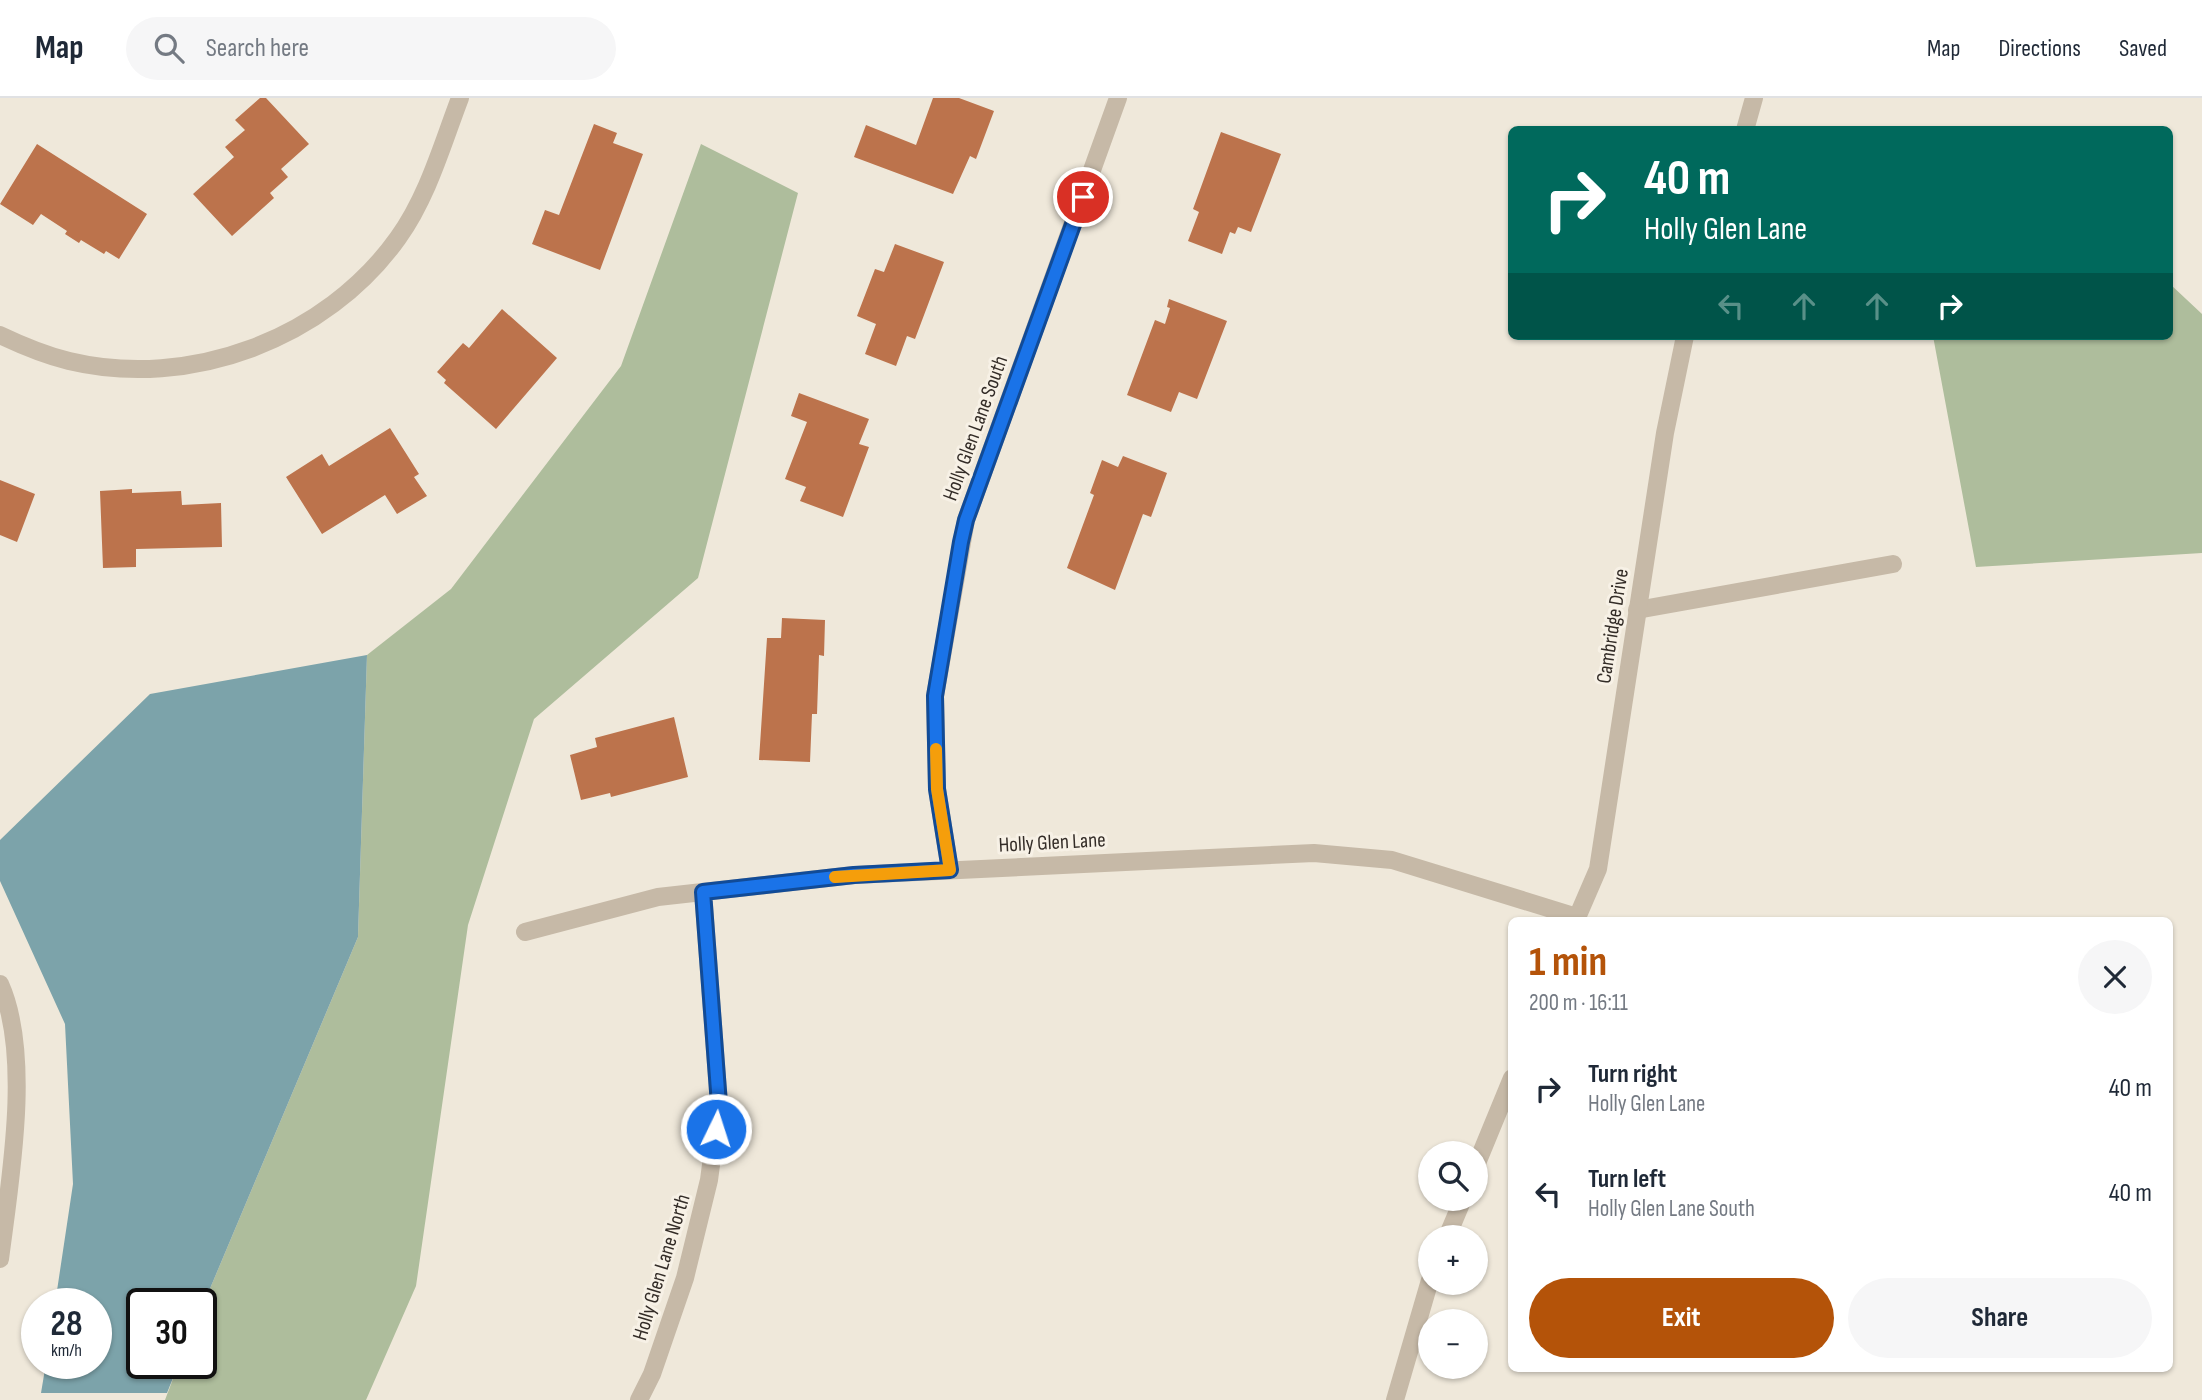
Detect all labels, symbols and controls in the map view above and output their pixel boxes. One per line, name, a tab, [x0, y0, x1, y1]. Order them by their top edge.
search box	[126, 17, 616, 80]
text: Map	[35, 28, 84, 68]
icon: search	[150, 29, 188, 67]
text: Search here	[206, 33, 309, 64]
text: Map	[1927, 34, 1960, 63]
text: Directions	[1998, 34, 2081, 63]
text: Saved	[2119, 34, 2167, 63]
text: 40 m	[1644, 150, 1730, 209]
icon: right	[1529, 154, 1620, 245]
pin	[1053, 167, 1113, 227]
icon: arrive	[1064, 178, 1102, 216]
text: Holly Glen Lane	[1644, 210, 1807, 249]
icon: left	[1712, 287, 1750, 325]
icon: ahead	[1785, 287, 1823, 325]
icon: ahead	[1858, 287, 1896, 325]
icon: right	[1931, 287, 1969, 325]
street label: Holly Glen Lane South	[938, 352, 1013, 504]
street label: Cambridge Drive	[1591, 567, 1634, 685]
street label: Holly Glen Lane	[998, 827, 1106, 858]
text: 1 min	[1529, 937, 1607, 988]
button: close	[2078, 940, 2152, 1014]
text: 200 m · 16:11	[1529, 989, 1628, 1017]
text: Turn right	[1588, 1059, 1677, 1090]
icon: right	[1529, 1070, 1567, 1108]
text: 40 m	[2109, 1073, 2152, 1104]
text: Holly Glen Lane	[1588, 1090, 1705, 1118]
position arrow	[679, 1092, 753, 1166]
map controls	[1418, 1141, 1488, 1379]
button: search	[1418, 1141, 1488, 1211]
text: Turn left	[1588, 1164, 1666, 1195]
icon: left	[1529, 1175, 1567, 1213]
text: 40 m	[2109, 1178, 2152, 1209]
street label: Holly Glen Lane North	[627, 1191, 696, 1343]
text: Holly Glen Lane South	[1588, 1195, 1755, 1223]
button: +	[1418, 1225, 1488, 1295]
button: Exit	[1529, 1278, 1834, 1358]
button: Share	[1848, 1278, 2152, 1358]
speed limit sign: 30	[126, 1288, 217, 1379]
text: 28	[51, 1303, 82, 1346]
button: −	[1418, 1309, 1488, 1379]
text: km/h	[51, 1340, 82, 1361]

